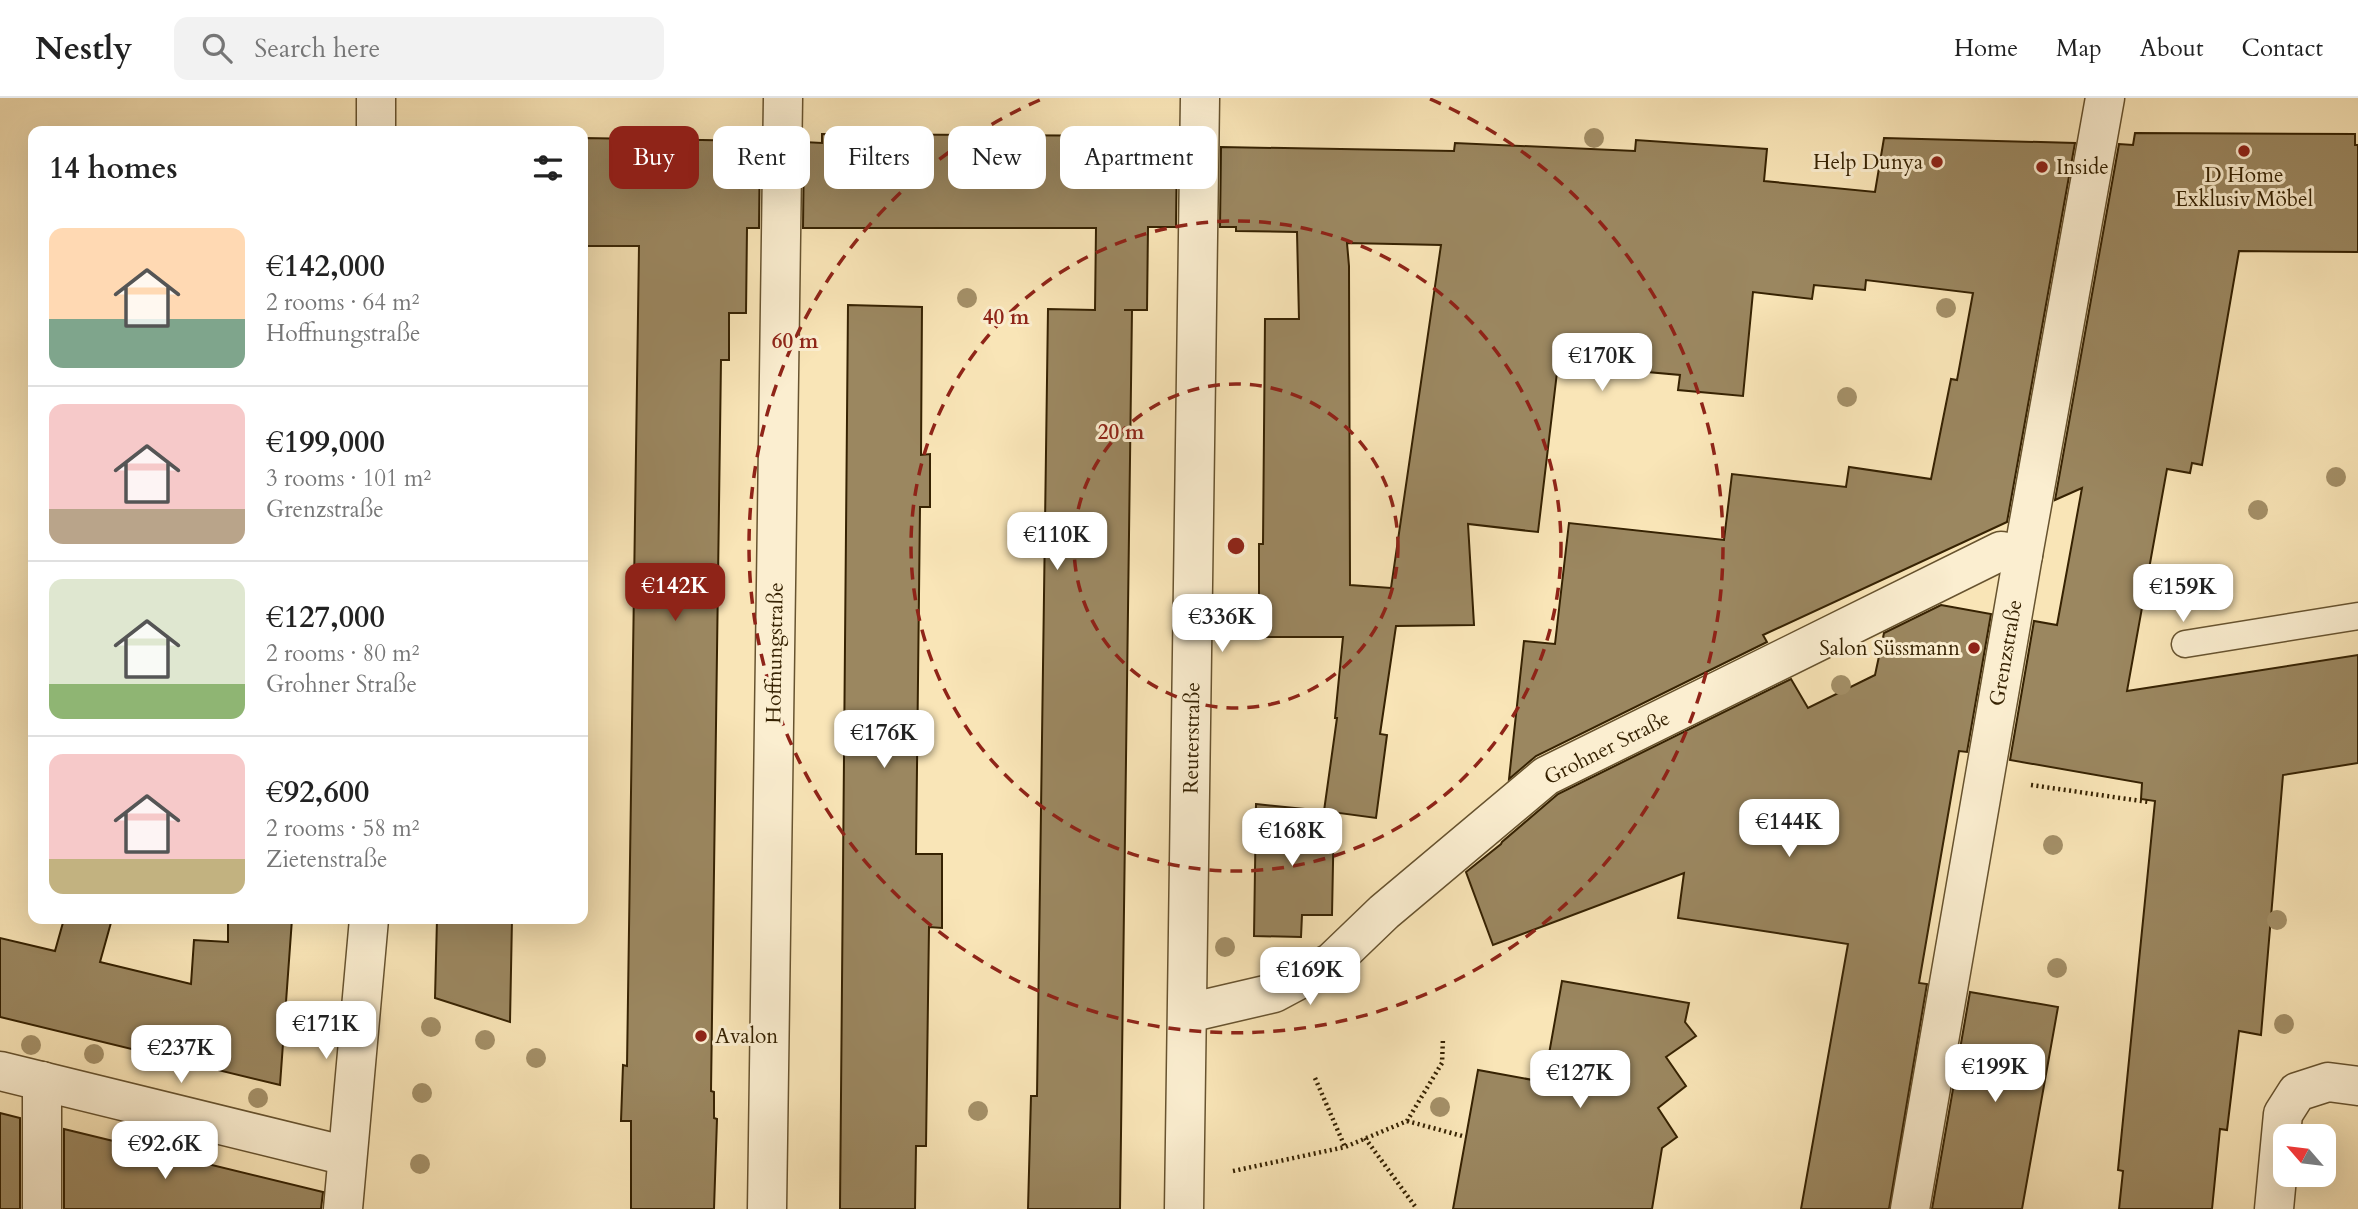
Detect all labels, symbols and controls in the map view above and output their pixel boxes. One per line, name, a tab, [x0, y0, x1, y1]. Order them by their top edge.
search box	[174, 17, 664, 80]
text: Nestly	[35, 26, 132, 71]
icon: search	[198, 29, 236, 67]
text: Search here	[254, 31, 380, 66]
text: Home	[1954, 32, 2018, 65]
text: Map	[2056, 32, 2102, 65]
text: About	[2140, 32, 2204, 65]
text: Contact	[2242, 32, 2323, 65]
chip: Buy	[609, 126, 699, 189]
chip: Rent	[713, 126, 810, 189]
chip: Filters	[824, 126, 934, 189]
chip: New	[948, 126, 1046, 189]
chip: Apartment	[1060, 126, 1217, 189]
marker: D Home Exklusiv Möbel	[2236, 143, 2252, 159]
text: 14 homes	[49, 148, 178, 189]
place label: Help Dunya	[1813, 148, 1923, 177]
icon: filters	[529, 149, 567, 187]
place label: Inside	[2056, 153, 2109, 182]
marker: Help Dunya	[1929, 154, 1945, 170]
marker: Inside	[2034, 159, 2050, 175]
place label: D Home Exklusiv Möbel	[2175, 161, 2313, 214]
text: €142,000	[266, 246, 385, 287]
icon: home	[105, 256, 189, 340]
text: 2 rooms · 64 m²	[266, 287, 419, 318]
text: 40 m	[983, 303, 1030, 332]
text: Hoffnungstraße	[266, 318, 421, 349]
text: 60 m	[772, 327, 819, 356]
pin: €170K	[1553, 334, 1651, 393]
text: €170K	[1568, 340, 1636, 371]
text: 20 m	[1098, 418, 1145, 447]
text: €199,000	[266, 422, 385, 463]
icon: home	[105, 432, 189, 516]
text: 3 rooms · 101 m²	[266, 463, 431, 494]
text: Grenzstraße	[266, 494, 384, 525]
pin: €110K	[1008, 512, 1106, 572]
text: €110K	[1023, 519, 1091, 550]
centre of rings	[1224, 534, 1248, 558]
pin: €142K	[626, 564, 724, 623]
pin: €159K	[2134, 564, 2232, 624]
text: €142K	[641, 570, 709, 601]
text: €159K	[2149, 571, 2217, 602]
street label: Hoffnungstraße	[759, 582, 791, 724]
pin: €336K	[1173, 594, 1271, 654]
text: €127,000	[266, 597, 385, 638]
street label: Grenzstraße	[1982, 598, 2030, 708]
text: €336K	[1188, 601, 1256, 632]
icon: home	[105, 607, 189, 691]
place label: Salon Süssmann	[1819, 634, 1960, 663]
text: 2 rooms · 80 m²	[266, 638, 419, 669]
marker: Salon Süssmann	[1966, 640, 1982, 656]
text: Grohner Straße	[266, 669, 417, 700]
street label: Reuterstraße	[1177, 682, 1207, 794]
street label: Grohner Straße	[1539, 704, 1675, 792]
pin: €176K	[835, 710, 933, 770]
text: €176K	[850, 717, 918, 748]
text: €92,600	[266, 772, 369, 813]
icon: home	[105, 782, 189, 866]
pin: €144K	[1740, 800, 1838, 859]
text: €144K	[1755, 806, 1823, 837]
pin: €168K	[1243, 808, 1341, 868]
text: 2 rooms · 58 m²	[266, 813, 419, 844]
text: €168K	[1258, 815, 1326, 846]
text: Zietenstraße	[266, 844, 388, 875]
pin: €169K	[1261, 948, 1359, 1007]
text: €169K	[1276, 954, 1344, 985]
pin: €171K	[277, 1002, 375, 1061]
text: €171K	[292, 1008, 360, 1039]
place label: Avalon	[715, 1022, 778, 1051]
pin: €237K	[132, 1026, 230, 1085]
marker: Avalon	[693, 1028, 709, 1044]
text: €237K	[147, 1032, 215, 1063]
pin: €199K	[1946, 1044, 2044, 1104]
pin: €127K	[1531, 1051, 1629, 1110]
text: €199K	[1961, 1051, 2029, 1082]
text: €127K	[1546, 1057, 1614, 1088]
pin: €92.6K	[108, 1122, 222, 1181]
north arrow	[2273, 1124, 2336, 1186]
map controls	[2273, 1124, 2336, 1187]
text: €92.6K	[128, 1128, 202, 1159]

